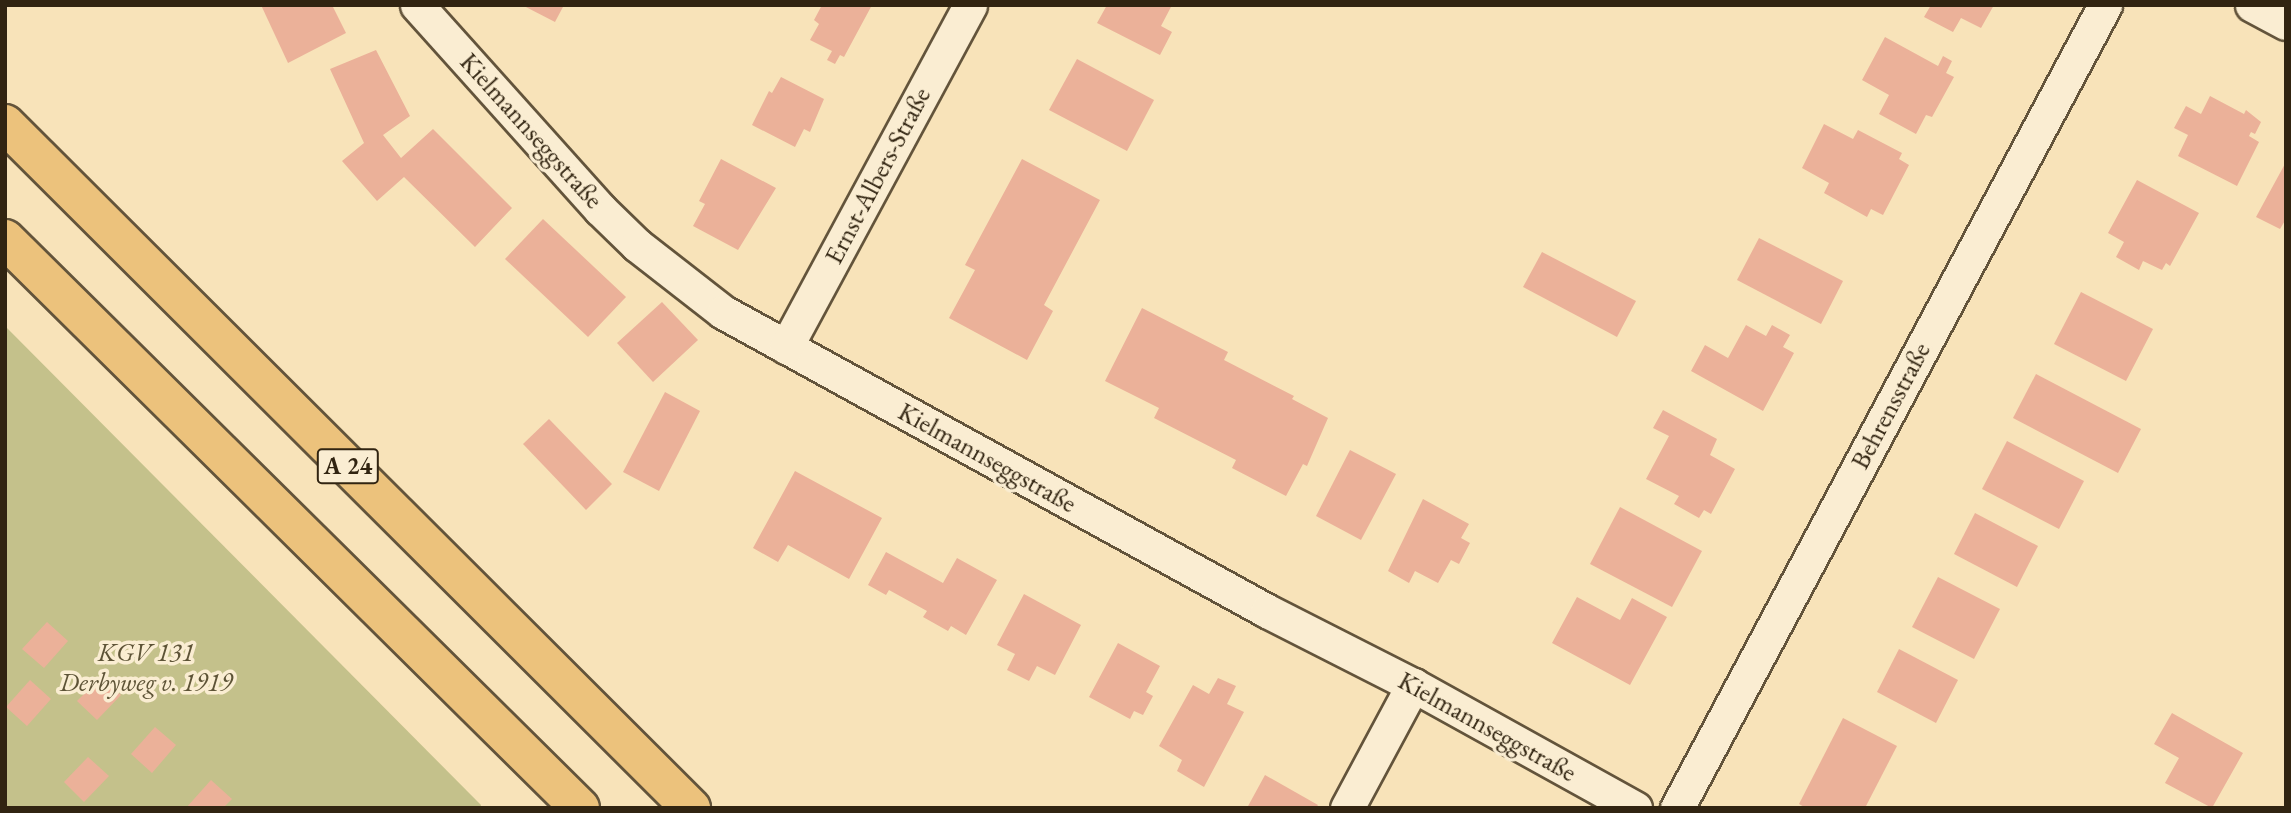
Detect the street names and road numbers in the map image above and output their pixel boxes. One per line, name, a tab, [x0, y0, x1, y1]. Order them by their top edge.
street label: Kielmannseggstraße	[453, 47, 609, 215]
street label: Ernst-Albers-Straße	[818, 82, 938, 270]
street label: Behrensstraße	[1845, 337, 1937, 475]
street label: Kielmannseggstraße	[893, 396, 1081, 520]
road number: A 24	[316, 446, 380, 486]
street label: Kielmannseggstraße	[1393, 665, 1581, 789]

